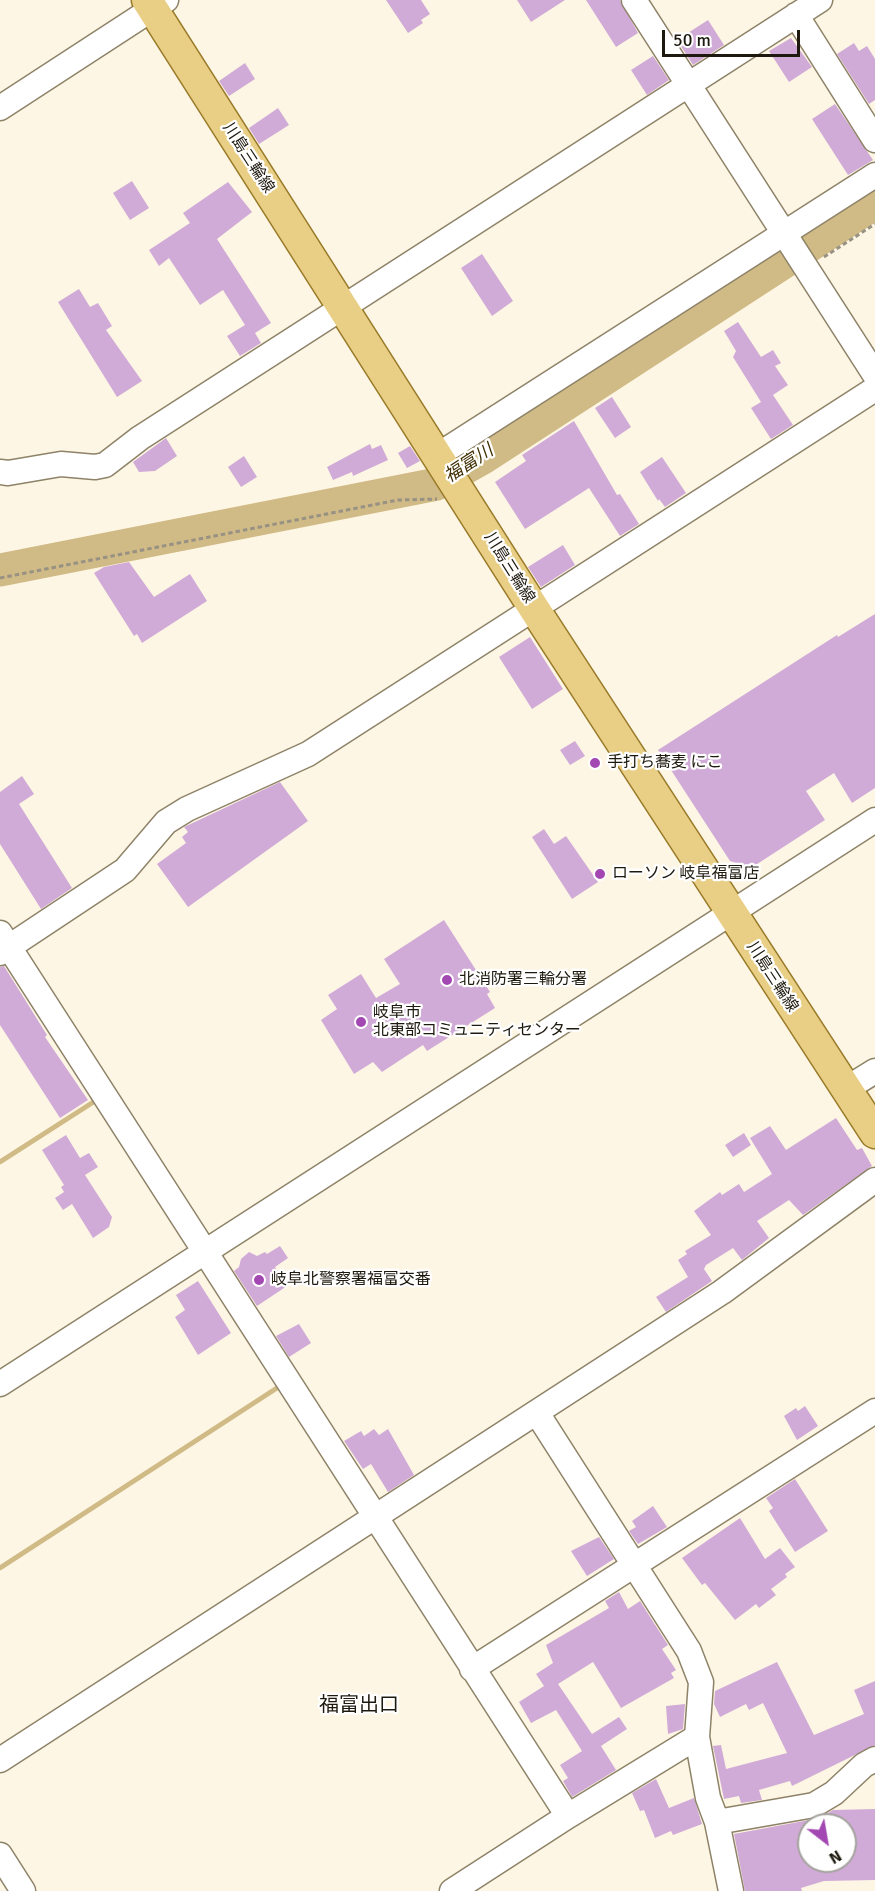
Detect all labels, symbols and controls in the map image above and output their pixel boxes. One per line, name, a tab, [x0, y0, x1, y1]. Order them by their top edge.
scale bar	[665, 18, 803, 56]
text: 50 m	[673, 29, 711, 51]
street label: 川島三輪線	[218, 119, 278, 197]
water label: 福富川	[440, 440, 498, 488]
street label: 川島三輪線	[480, 529, 538, 607]
place label: 手打ち蕎麦 にこ	[607, 753, 723, 773]
marker: 手打ち蕎麦 にこ	[588, 756, 602, 770]
place label: ローソン 岐阜福富店	[612, 864, 760, 884]
marker: ローソン 岐阜福富店	[593, 867, 607, 881]
street label: 川島三輪線	[742, 938, 802, 1016]
place label: 北消防署三輪分署	[459, 970, 587, 990]
marker: 北消防署三輪分署	[440, 973, 454, 987]
place label: 岐阜市 北東部コミュニティセンター	[373, 1003, 581, 1041]
marker: 岐阜市 北東部コミュニティセンター	[354, 1015, 368, 1029]
place label: 岐阜北警察署福富交番	[271, 1270, 431, 1290]
marker: 岐阜北警察署福富交番	[252, 1273, 266, 1287]
district label: 福富出口	[319, 1694, 399, 1718]
north arrow	[797, 1813, 857, 1873]
text: N	[825, 1845, 845, 1868]

